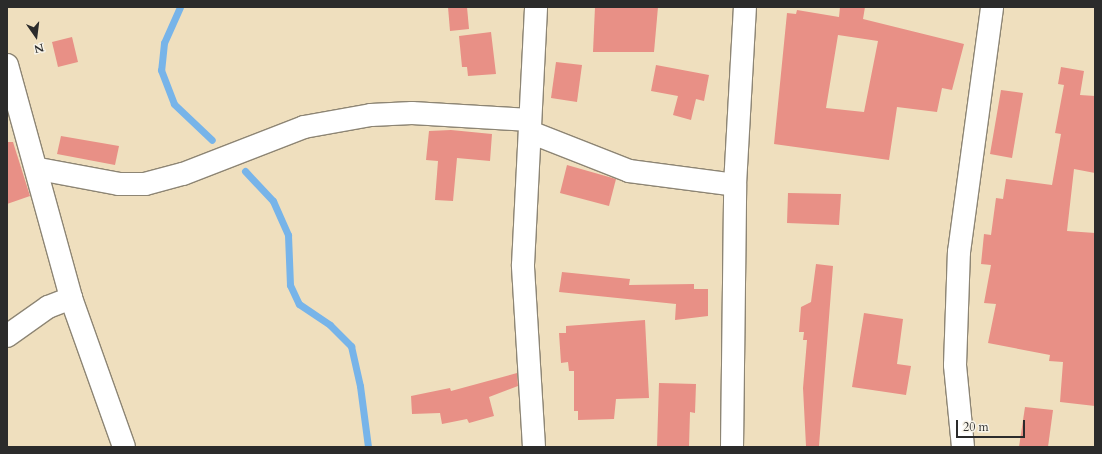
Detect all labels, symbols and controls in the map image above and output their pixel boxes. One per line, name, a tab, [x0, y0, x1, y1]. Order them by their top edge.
north arrow	[16, 16, 56, 56]
text: N	[33, 40, 45, 57]
scale bar	[958, 412, 1027, 438]
text: 20 m	[963, 419, 989, 435]

